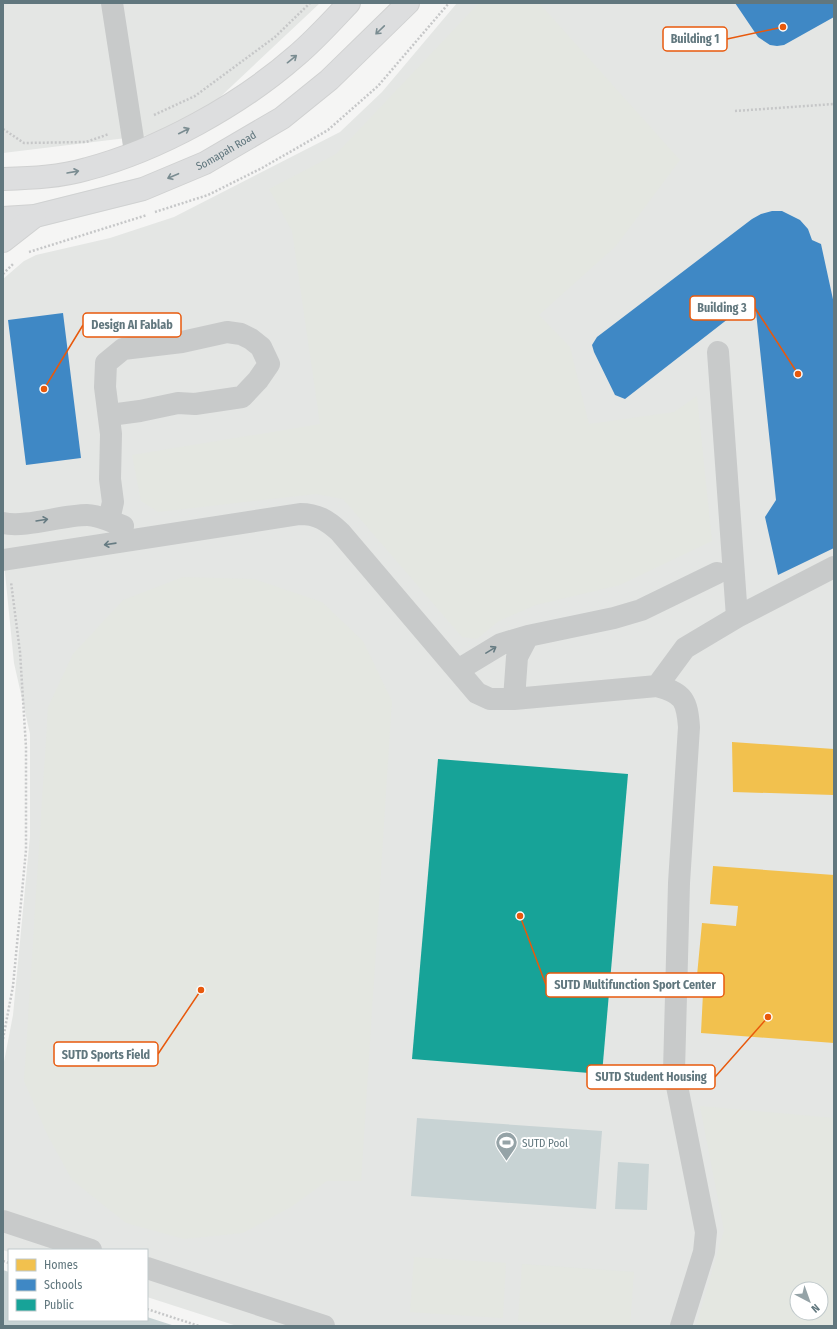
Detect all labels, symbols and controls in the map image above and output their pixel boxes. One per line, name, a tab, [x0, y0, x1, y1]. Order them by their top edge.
one-way arrow	[375, 25, 385, 35]
callout: Building 1	[663, 27, 727, 51]
text: Building 1	[671, 32, 719, 46]
one-way arrow	[287, 55, 297, 64]
one-way arrow	[178, 127, 190, 134]
street label: Somapah Road	[194, 128, 258, 173]
one-way arrow	[66, 168, 79, 176]
one-way arrow	[168, 173, 180, 181]
callout: Building 3	[690, 296, 755, 320]
text: Building 3	[697, 301, 747, 315]
callout: Design AI Fablab	[83, 313, 181, 337]
text: Design AI Fablab	[91, 318, 173, 332]
one-way arrow	[35, 516, 48, 524]
one-way arrow	[104, 540, 117, 548]
one-way arrow	[485, 646, 496, 654]
callout: SUTD Multifunction Sport Center	[546, 973, 724, 997]
text: SUTD Multifunction Sport Center	[554, 978, 716, 992]
callout: SUTD Sports Field	[54, 1042, 158, 1066]
text: SUTD Sports Field	[62, 1048, 150, 1062]
callout: SUTD Student Housing	[587, 1065, 715, 1089]
text: SUTD Student Housing	[595, 1070, 707, 1084]
sports icon: SUTD Pool	[494, 1130, 520, 1163]
place label: SUTD Pool	[522, 1137, 568, 1150]
legend	[8, 1249, 148, 1321]
text: Homes	[44, 1258, 78, 1272]
text: Schools	[44, 1278, 82, 1292]
north arrow	[789, 1281, 829, 1321]
text: Public	[44, 1298, 74, 1312]
text: N	[808, 1301, 822, 1315]

